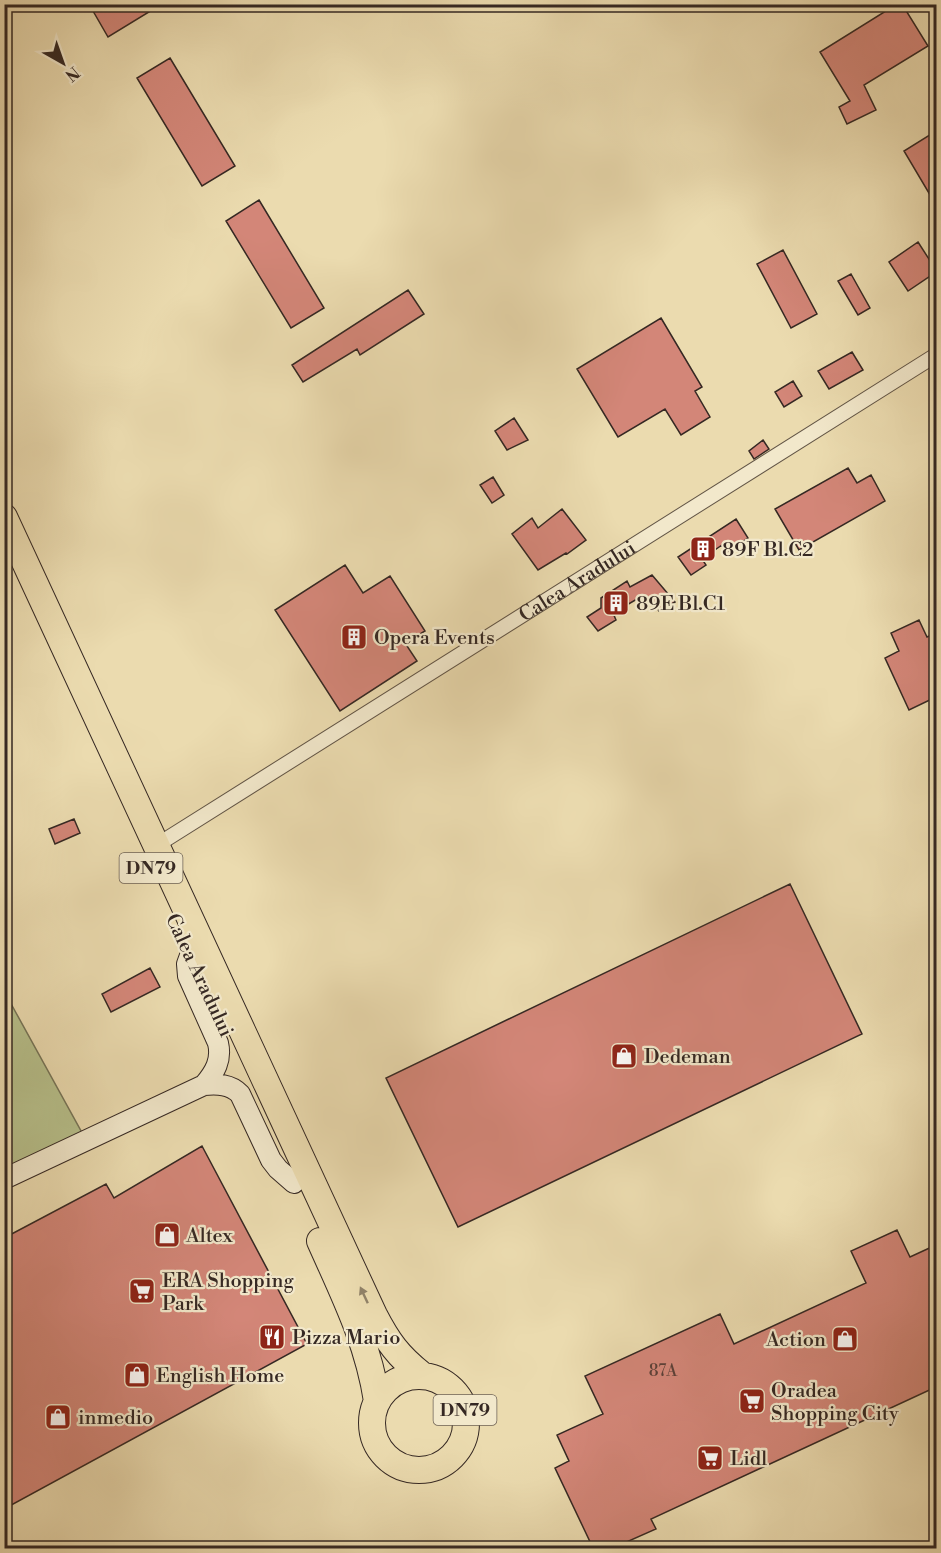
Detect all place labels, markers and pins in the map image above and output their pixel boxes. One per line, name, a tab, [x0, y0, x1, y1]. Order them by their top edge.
building icon: 89F Bl.C2	[688, 534, 718, 564]
place label: 89F Bl.C2	[722, 538, 813, 563]
building icon: 89E Bl.C1	[601, 588, 631, 618]
place label: 89E Bl.C1	[636, 592, 726, 617]
building icon: Opera Events	[339, 622, 369, 652]
place label: Opera Events	[374, 626, 495, 651]
shop icon: Dedeman	[609, 1041, 639, 1071]
place label: Dedeman	[644, 1045, 731, 1070]
shop icon: Altex	[152, 1220, 182, 1250]
place label: Altex	[185, 1224, 234, 1249]
place label: ERA Shopping Park	[162, 1269, 294, 1317]
supermarket icon: ERA Shopping Park	[127, 1276, 157, 1306]
restaurant icon: Pizza Mario	[257, 1322, 287, 1352]
shop icon: Action	[830, 1324, 860, 1354]
place label: Pizza Mario	[292, 1326, 400, 1351]
place label: Action	[765, 1328, 826, 1353]
shop icon: English Home	[122, 1360, 152, 1390]
place label: English Home	[156, 1364, 284, 1389]
place label: Oradea Shopping City	[771, 1379, 899, 1427]
supermarket icon: Oradea Shopping City	[737, 1386, 767, 1416]
shop icon: inmedio	[43, 1402, 73, 1432]
place label: inmedio	[78, 1406, 153, 1431]
supermarket icon: Lidl	[695, 1443, 725, 1473]
place label: Lidl	[730, 1447, 767, 1472]

